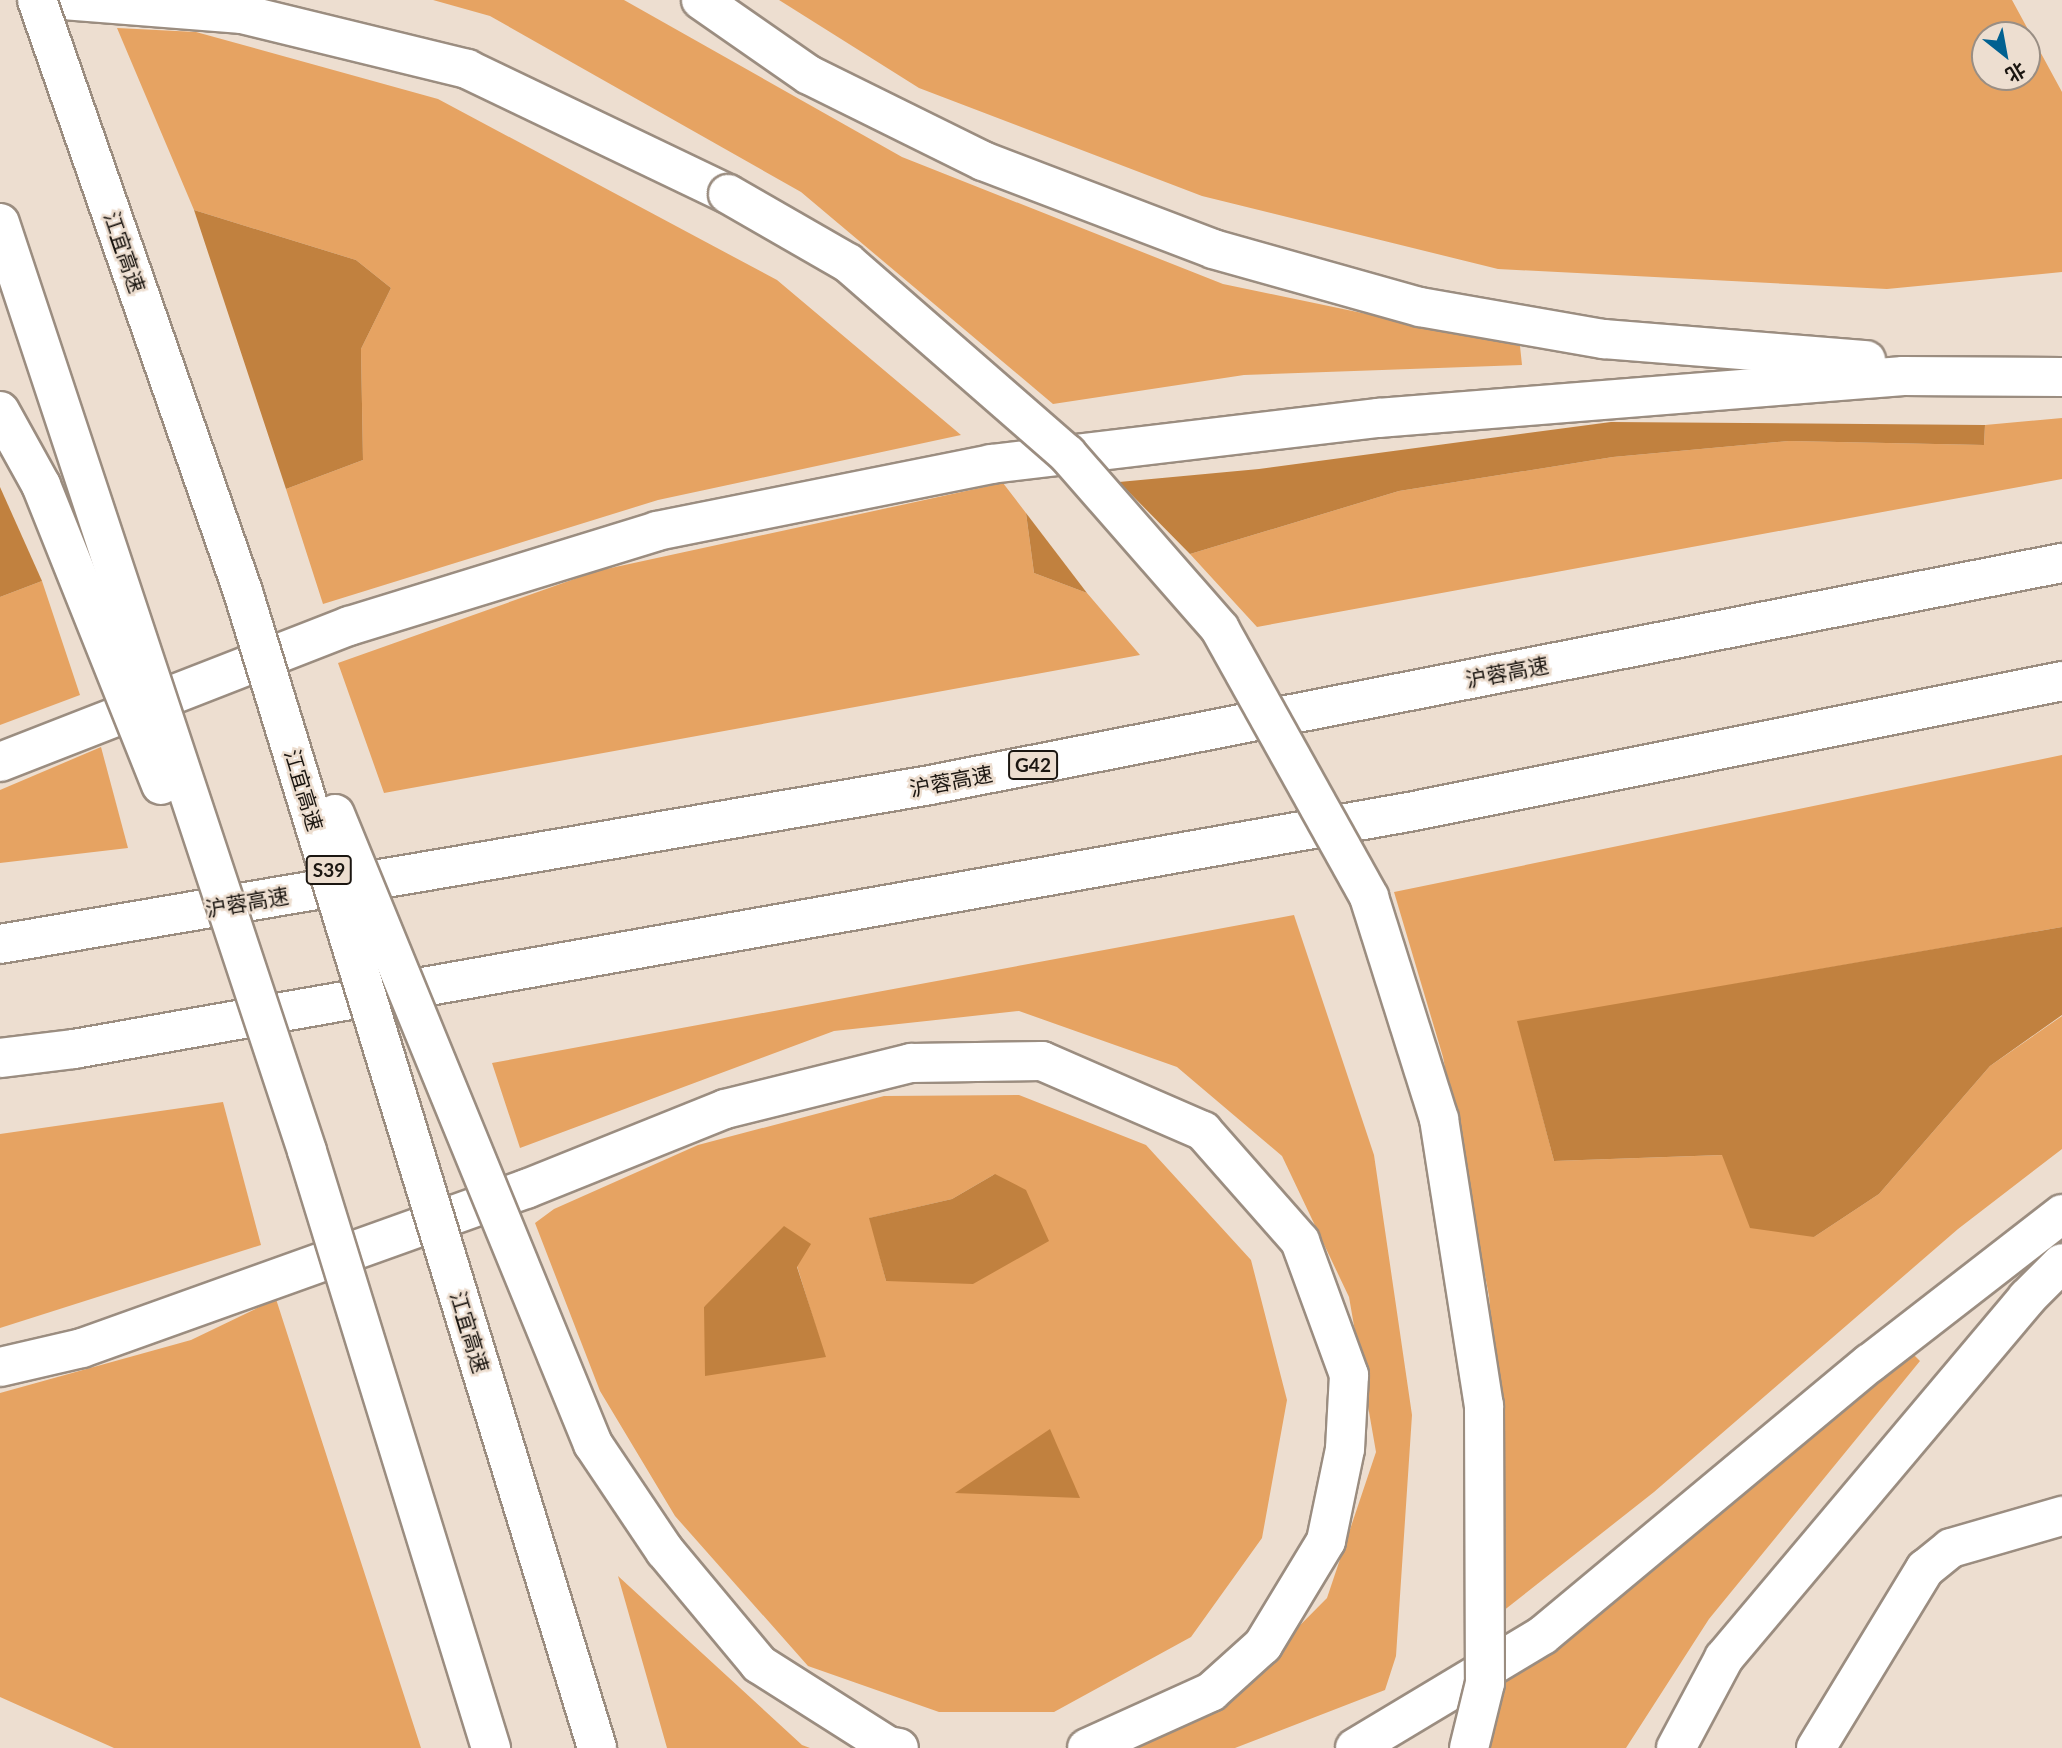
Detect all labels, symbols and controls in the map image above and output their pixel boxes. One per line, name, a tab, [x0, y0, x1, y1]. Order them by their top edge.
north arrow	[1971, 21, 2041, 91]
text: 北	[2002, 58, 2030, 87]
street label: 江宜高速	[99, 208, 151, 296]
street label: 沪蓉高速	[1463, 652, 1551, 692]
street label: 江宜高速	[280, 746, 328, 834]
road number: G42	[1007, 750, 1059, 780]
street label: 沪蓉高速	[907, 761, 995, 801]
road number: S39	[304, 855, 354, 886]
street label: 沪蓉高速	[203, 882, 291, 922]
street label: 江宜高速	[446, 1288, 494, 1376]

